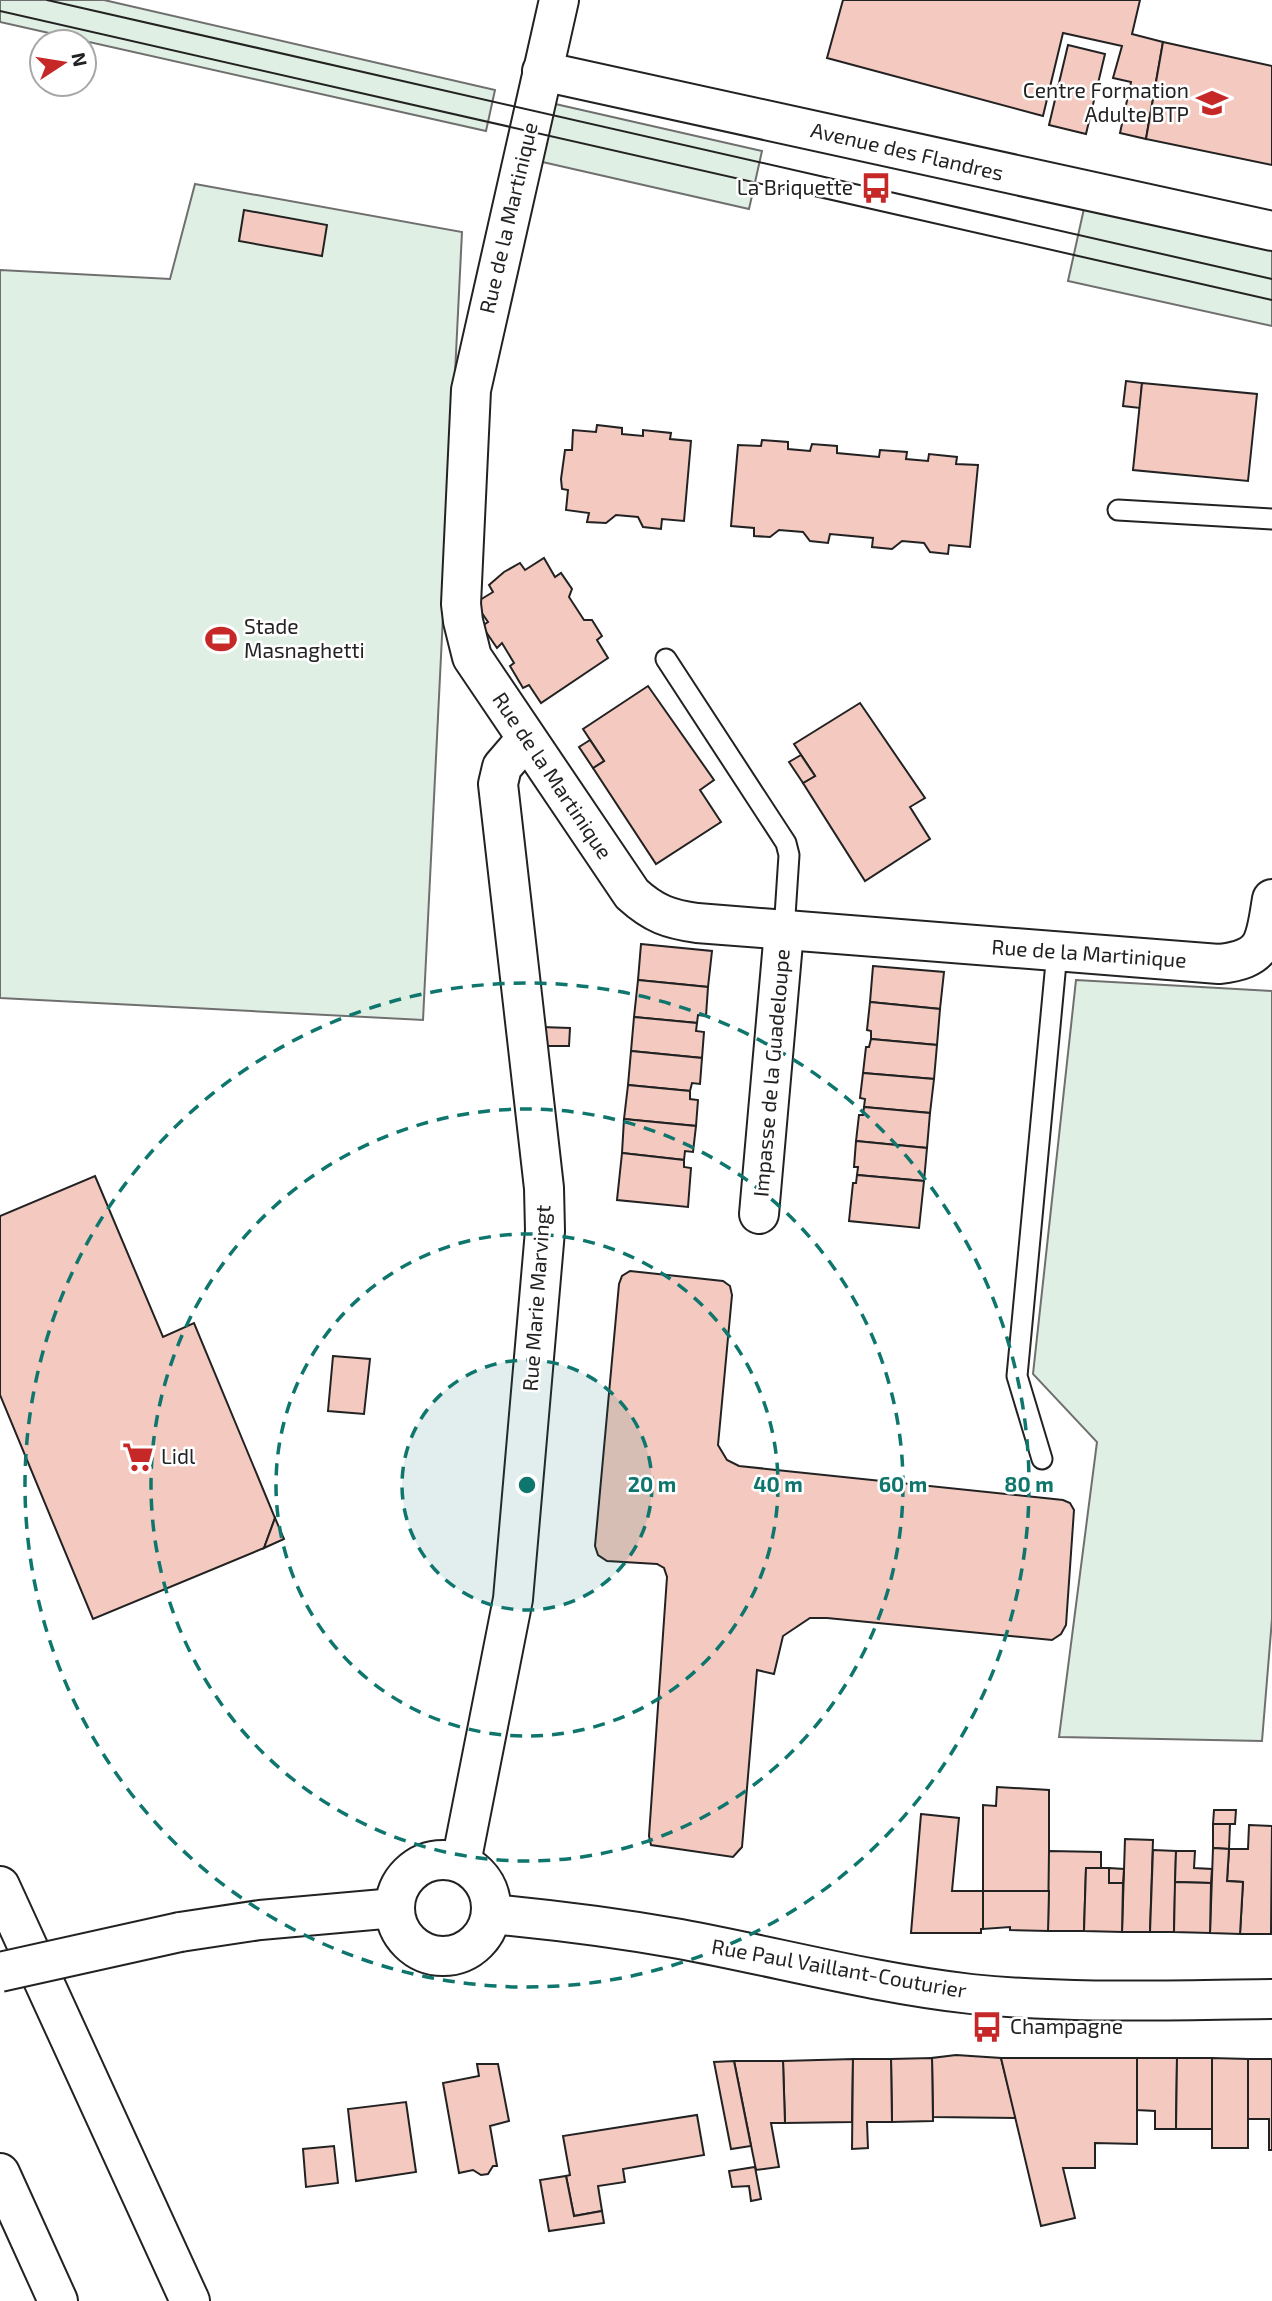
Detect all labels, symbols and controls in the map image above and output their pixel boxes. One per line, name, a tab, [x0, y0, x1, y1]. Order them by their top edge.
north arrow	[28, 28, 98, 98]
text: N	[67, 50, 93, 68]
place label: Centre Formation Adulte BTP	[1023, 77, 1189, 126]
school or university icon: Centre Formation Adulte BTP	[1195, 86, 1229, 120]
street label: Avenue des Flandres	[808, 116, 1006, 185]
street label: Rue de la Martinique	[473, 120, 542, 316]
bus stop icon: La Briquette	[859, 171, 893, 205]
place label: La Briquette	[737, 174, 853, 199]
place label: Stade Masnaghetti	[244, 613, 365, 662]
sports icon: Stade Masnaghetti	[204, 622, 238, 656]
street label: Rue de la Martinique	[488, 687, 618, 863]
street label: Rue de la Martinique	[991, 933, 1188, 972]
street label: Impasse de la Guadeloupe	[747, 948, 794, 1198]
street label: Rue Marie Marvingt	[517, 1204, 554, 1392]
supermarket icon: Lidl	[121, 1440, 155, 1474]
place label: Lidl	[161, 1443, 196, 1468]
text: 20 m	[628, 1471, 676, 1496]
text: 40 m	[753, 1471, 803, 1496]
text: 60 m	[879, 1471, 927, 1496]
text: 80 m	[1004, 1471, 1054, 1496]
centre of rings	[515, 1473, 539, 1497]
street label: Rue Paul Vaillant-Couturier	[710, 1933, 969, 2002]
bus stop icon: Champagne	[970, 2010, 1004, 2044]
place label: Champagne	[1010, 2013, 1123, 2038]

